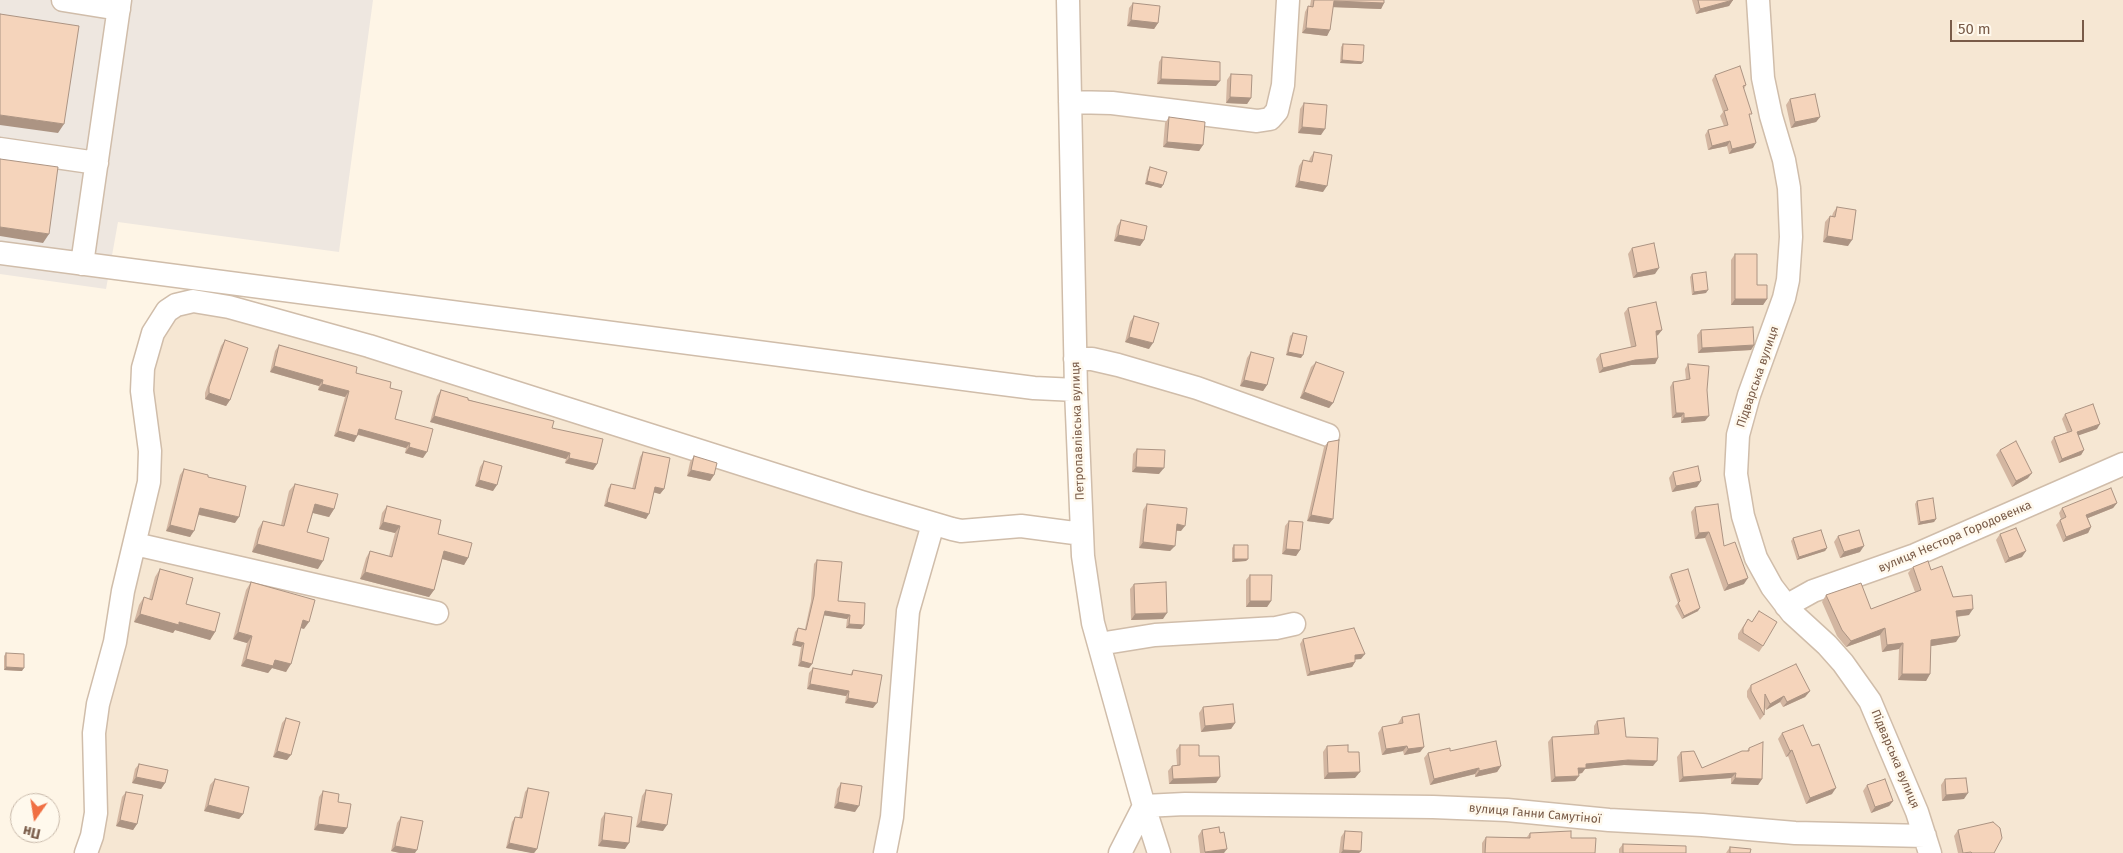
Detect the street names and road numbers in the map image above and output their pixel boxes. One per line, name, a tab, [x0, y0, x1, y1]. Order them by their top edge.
street label: Підварська вулиця	[1734, 324, 1782, 430]
street label: Петропавлівська вулиця	[1068, 361, 1088, 501]
street label: вулиця Нестора Городовенка	[1876, 498, 2034, 576]
street label: Підварська вулиця	[1868, 707, 1922, 811]
street label: вулиця Ганни Самутіної	[1468, 801, 1602, 827]

